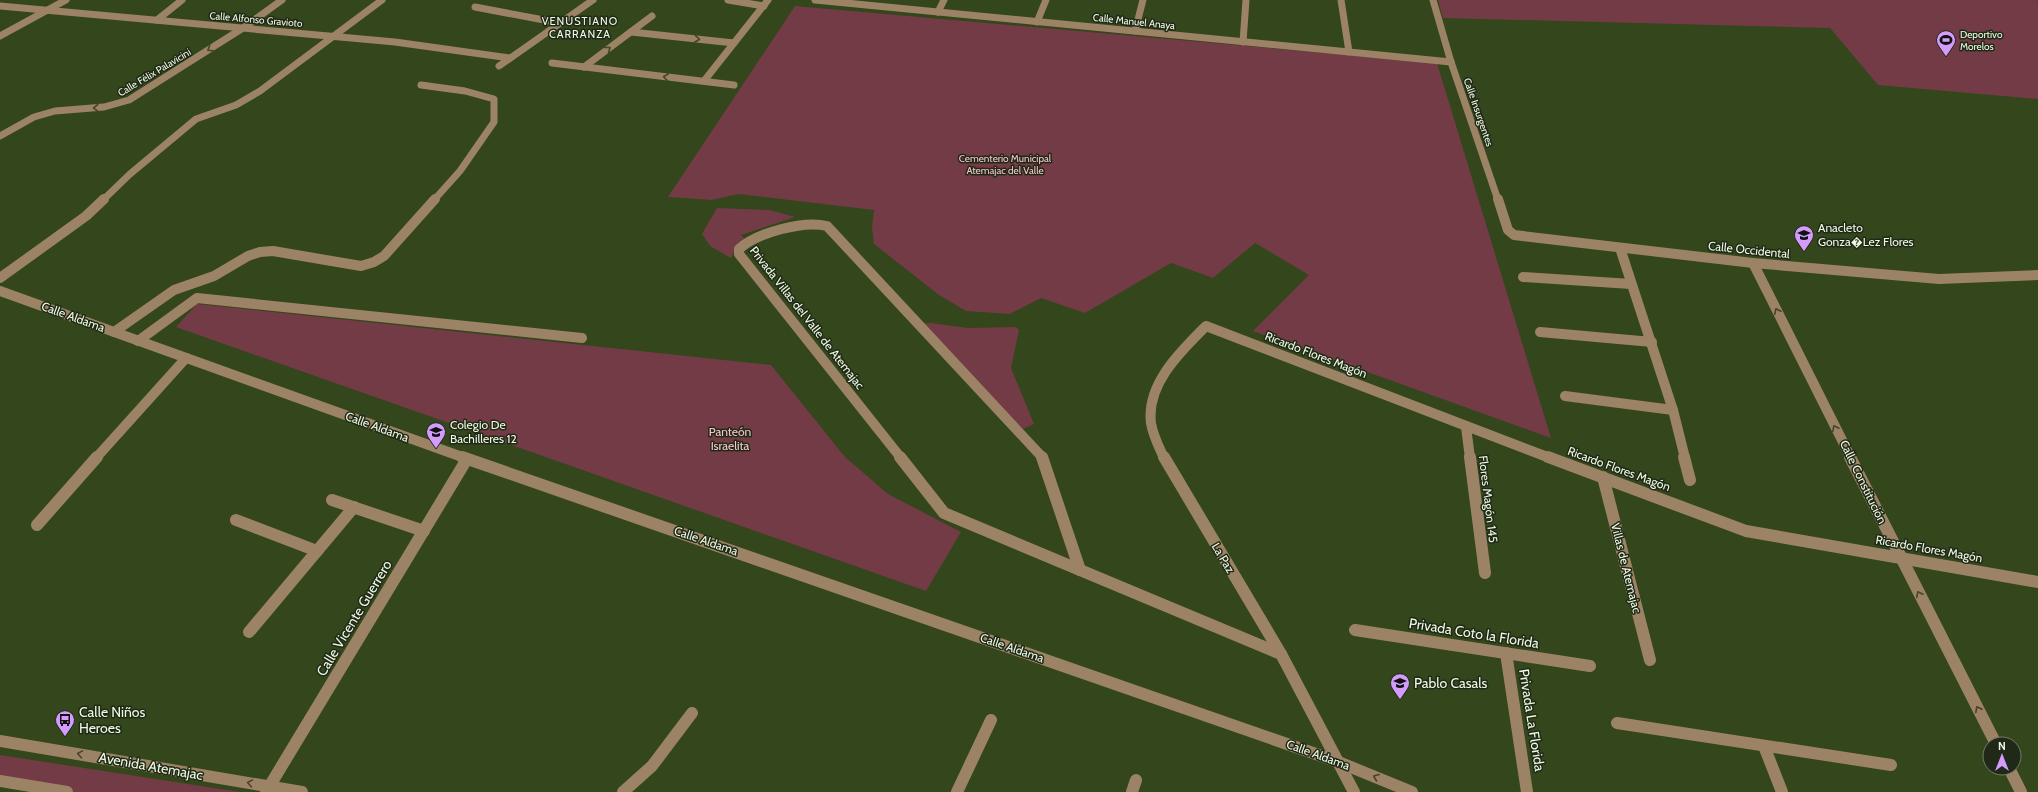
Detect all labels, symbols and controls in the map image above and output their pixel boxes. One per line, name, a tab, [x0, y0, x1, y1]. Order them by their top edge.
street label: Calle Alfonso Gravioto	[209, 9, 303, 30]
street label: Calle Manuel Anaya	[1092, 11, 1176, 32]
district label: VENUSTIANO CARRANZA	[542, 14, 618, 41]
place label: Deportivo Morelos	[1960, 28, 2003, 53]
sports icon: Deportivo Morelos	[1935, 29, 1957, 57]
one-way arrow	[694, 34, 700, 43]
one-way arrow	[207, 44, 214, 52]
street label: Calle Félix Palavicini	[115, 45, 193, 99]
one-way arrow	[603, 47, 610, 54]
one-way arrow	[663, 72, 669, 81]
street label: Calle Insurgentes	[1461, 76, 1496, 148]
one-way arrow	[93, 104, 99, 112]
park label: Cementerio Municipal Atemajac del Valle	[959, 152, 1052, 177]
place label: Anacleto Gonza�Lez Flores	[1818, 220, 1914, 249]
school or university icon: Anacleto Gonza�Lez Flores	[1793, 224, 1815, 252]
street label: Calle Occidental	[1707, 238, 1791, 261]
street label: Privada Villas del Valle de Atemajac	[747, 243, 868, 393]
street label: Calle Aldama	[39, 298, 107, 335]
one-way arrow	[1775, 308, 1782, 315]
street label: Ricardo Flores Magón	[1263, 328, 1370, 381]
street label: Calle Aldama	[343, 408, 411, 445]
place label: Colegio De Bachilleres 12	[450, 417, 517, 446]
school or university icon: Colegio De Bachilleres 12	[425, 421, 447, 449]
park label: Panteón Israelita	[709, 424, 752, 453]
one-way arrow	[1832, 424, 1840, 432]
street label: Calle Constitución	[1837, 437, 1890, 526]
street label: Ricardo Flores Magón	[1566, 443, 1673, 494]
street label: Flores Magón 145	[1476, 454, 1501, 543]
street label: Villas de Atemajac	[1608, 521, 1645, 615]
street label: Calle Aldama	[672, 523, 740, 559]
street label: Ricardo Flores Magón	[1874, 532, 1984, 565]
street label: La Paz	[1209, 540, 1238, 576]
street label: Calle Vicente Guerrero	[312, 557, 396, 679]
one-way arrow	[1916, 591, 1924, 598]
street label: Privada Coto la Florida	[1408, 614, 1541, 652]
street label: Calle Aldama	[978, 630, 1046, 666]
street label: Privada La Florida	[1515, 667, 1549, 773]
school or university icon: Pablo Casals	[1389, 672, 1411, 700]
place label: Pablo Casals	[1414, 674, 1488, 692]
place label: Calle Niños Heroes	[79, 703, 145, 737]
one-way arrow	[1976, 706, 1983, 714]
bus stop icon: Calle Niños Heroes	[54, 709, 76, 737]
street label: Calle Aldama	[1284, 736, 1352, 773]
north arrow	[1982, 736, 2022, 776]
text: N	[1998, 739, 2006, 753]
street label: Avenida Atemajac	[97, 748, 205, 784]
one-way arrow	[77, 751, 83, 759]
one-way arrow	[1373, 774, 1380, 782]
one-way arrow	[246, 779, 253, 788]

